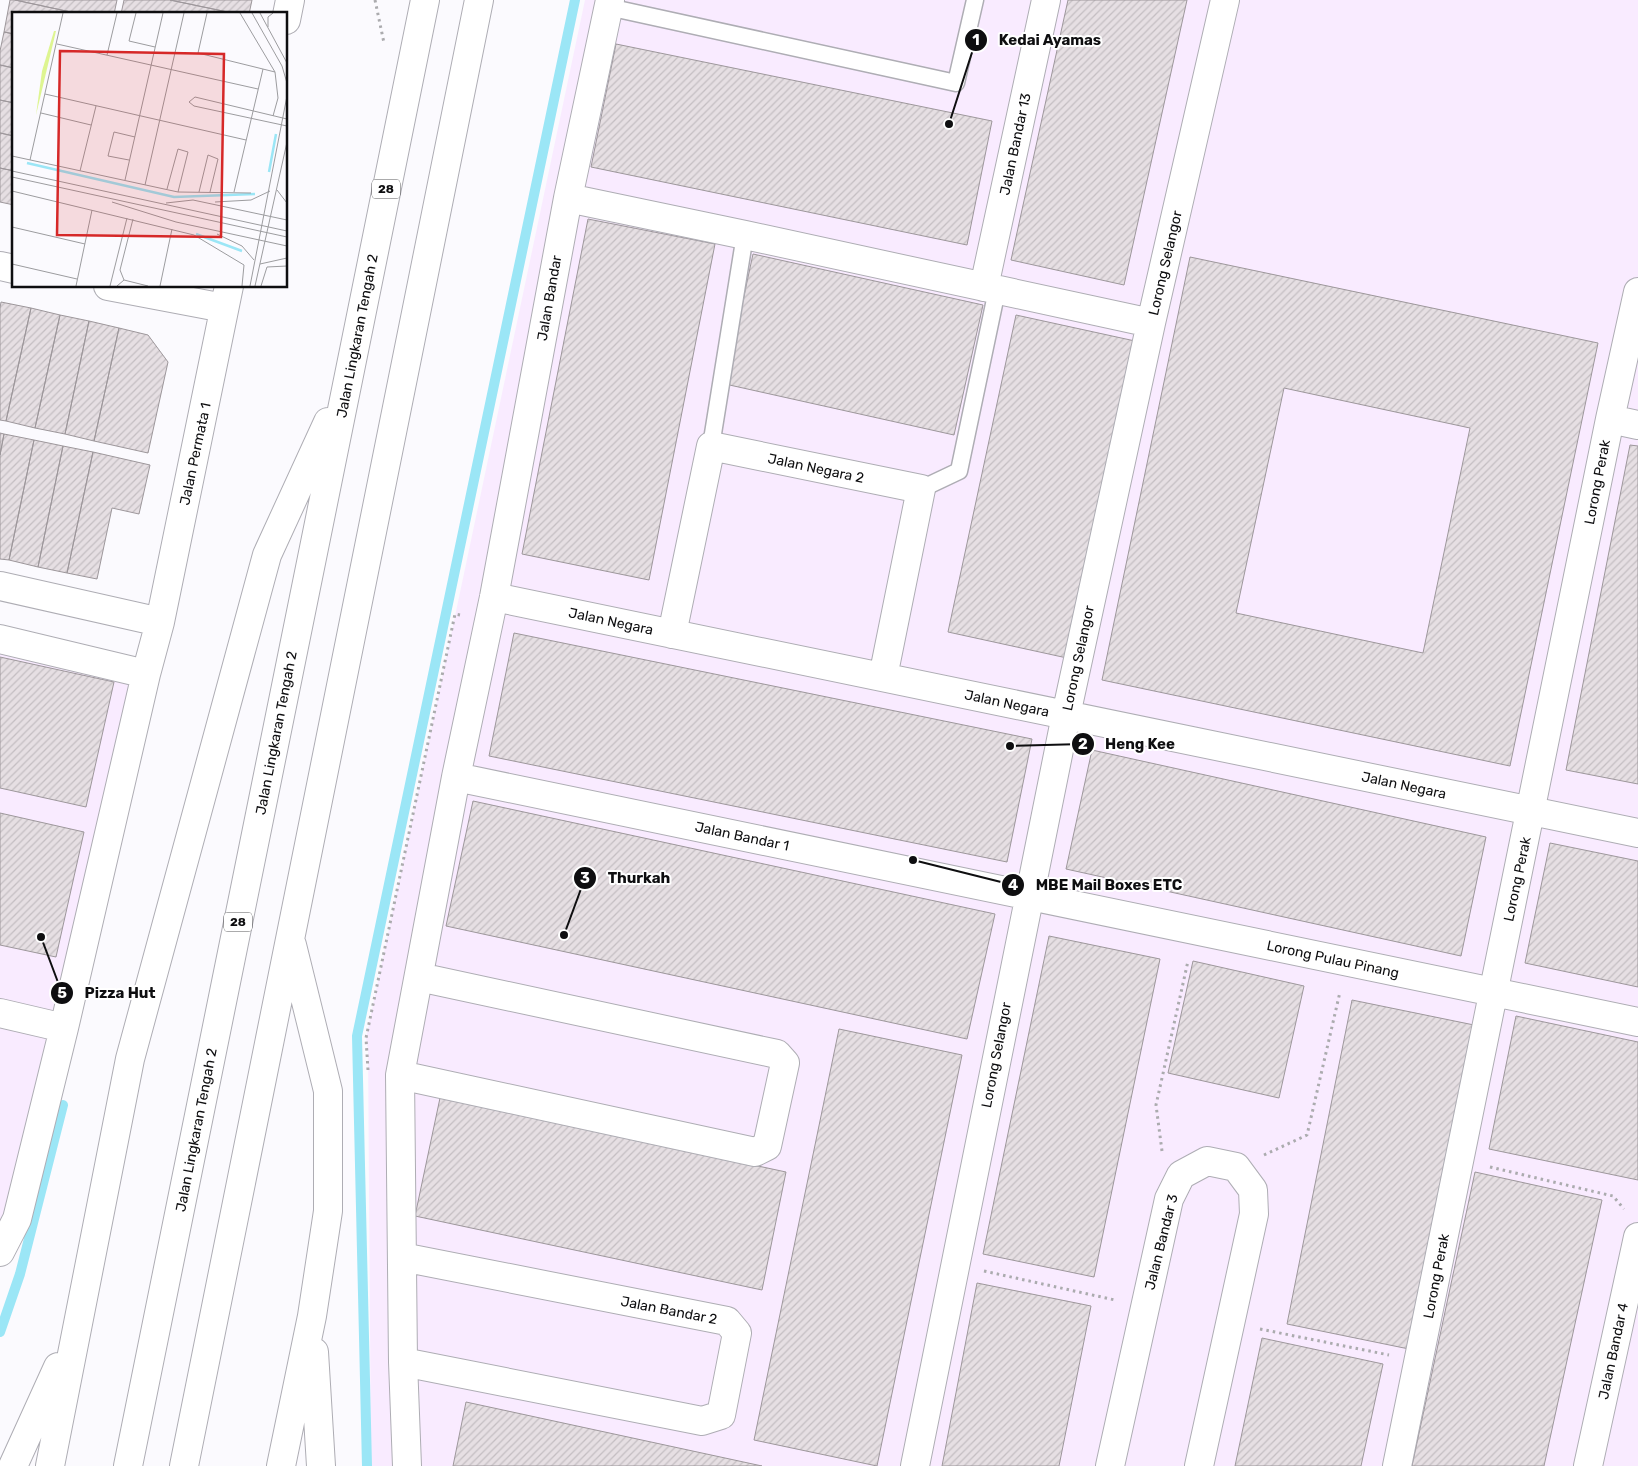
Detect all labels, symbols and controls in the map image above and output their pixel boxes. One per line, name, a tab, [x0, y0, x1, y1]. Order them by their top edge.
inset map	[12, 12, 288, 288]
callout: Kedai Ayamas	[964, 25, 1111, 55]
text: 1	[972, 31, 980, 49]
text: Kedai Ayamas	[999, 31, 1101, 49]
street label: Jalan Bandar 13	[996, 91, 1035, 197]
road number: 28	[372, 180, 400, 198]
street label: Lorong Selangor	[1145, 208, 1186, 317]
street label: Jalan Lingkaran Tengah 2	[333, 253, 382, 419]
street label: Jalan Bandar	[534, 253, 565, 342]
street label: Jalan Permata 1	[176, 401, 215, 507]
street label: Lorong Perak	[1581, 437, 1614, 526]
street label: Jalan Negara 2	[766, 450, 866, 487]
street label: Lorong Selangor	[1059, 603, 1098, 712]
street label: Jalan Negara	[567, 604, 655, 639]
street label: Jalan Lingkaran Tengah 2	[252, 650, 301, 816]
street label: Jalan Negara	[963, 686, 1051, 721]
callout: Heng Kee	[1070, 729, 1185, 759]
text: 2	[1078, 735, 1088, 753]
text: Heng Kee	[1105, 735, 1175, 753]
street label: Jalan Negara	[1360, 768, 1448, 803]
street label: Jalan Bandar 1	[693, 818, 790, 855]
street label: Lorong Perak	[1500, 834, 1535, 923]
callout: Thurkah	[572, 863, 680, 893]
text: 3	[580, 869, 590, 887]
text: Thurkah	[608, 869, 670, 887]
callout: MBE Mail Boxes ETC	[1000, 870, 1192, 900]
text: 4	[1008, 876, 1018, 894]
text: MBE Mail Boxes ETC	[1036, 876, 1183, 894]
road number: 28	[224, 912, 252, 932]
street label: Lorong Pulau Pinang	[1265, 937, 1401, 982]
callout: Pizza Hut	[50, 978, 166, 1008]
text: 5	[57, 984, 67, 1002]
text: Pizza Hut	[85, 984, 155, 1002]
street label: Lorong Selangor	[978, 1000, 1015, 1109]
street label: Jalan Lingkaran Tengah 2	[172, 1047, 221, 1213]
street label: Jalan Bandar 3	[1141, 1192, 1182, 1292]
street label: Lorong Perak	[1420, 1231, 1453, 1320]
street label: Jalan Bandar 2	[619, 1293, 719, 1328]
street label: Jalan Bandar 4	[1595, 1301, 1632, 1401]

